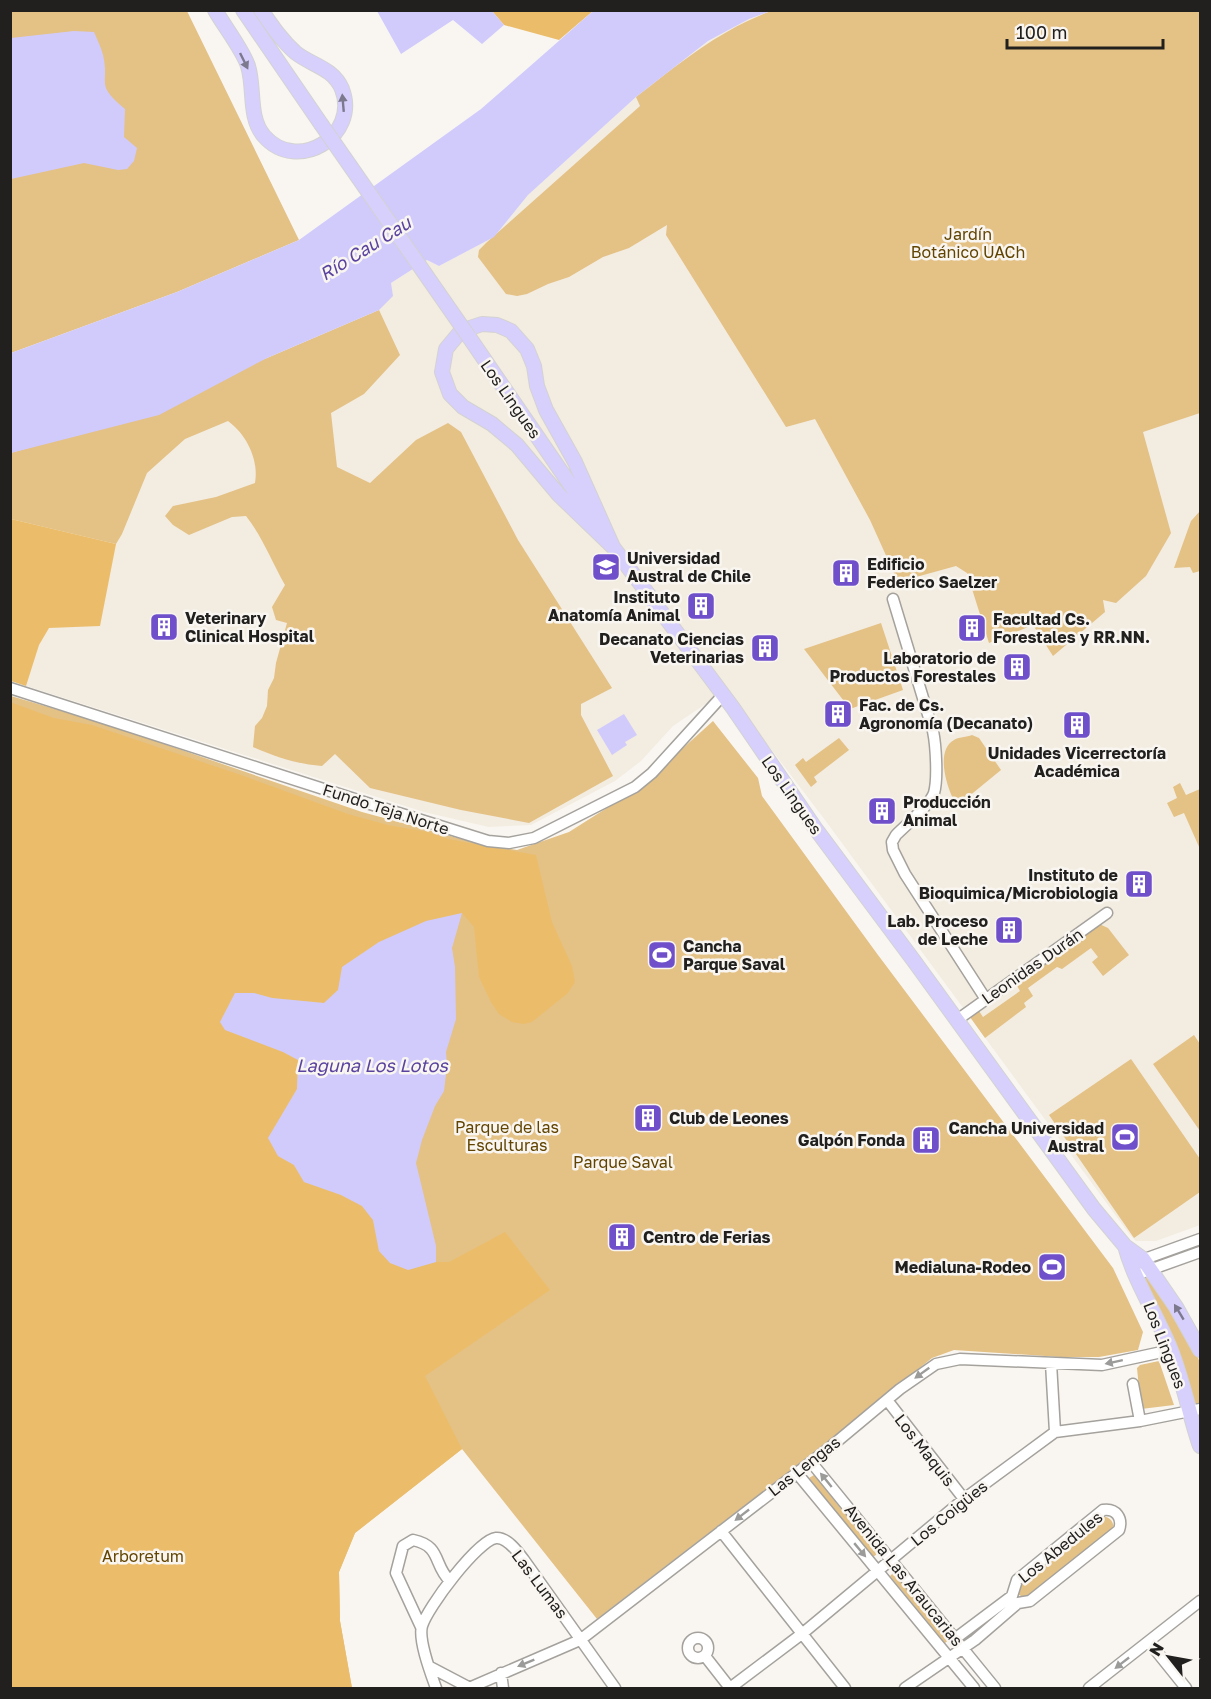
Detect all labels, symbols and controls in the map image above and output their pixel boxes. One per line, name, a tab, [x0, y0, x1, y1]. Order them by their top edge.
scale bar	[1007, 12, 1163, 50]
text: 100 m	[1016, 21, 1067, 43]
one-way arrow	[240, 52, 249, 69]
one-way arrow	[339, 93, 348, 112]
water label: Río Cau Cau	[315, 211, 416, 285]
park label: Jardín Botánico UACh	[911, 224, 1025, 262]
street label: Los Lingues	[477, 356, 545, 442]
place label: Universidad Austral de Chile	[627, 548, 751, 586]
school or university icon: Universidad Austral de Chile	[590, 551, 622, 583]
place label: Edificio Federico Saelzer	[867, 554, 997, 592]
building icon: Edificio Federico Saelzer	[830, 557, 862, 589]
place label: Instituto Anatomía Animal	[548, 587, 681, 625]
building icon: Instituto Anatomía Animal	[685, 590, 717, 622]
place label: Veterinary Clinical Hospital	[185, 608, 315, 646]
place label: Facultad Cs. Forestales y RR.NN.	[993, 609, 1150, 647]
building icon: Veterinary Clinical Hospital	[148, 611, 180, 643]
building icon: Facultad Cs. Forestales y RR.NN.	[956, 612, 988, 644]
place label: Decanato Ciencias Veterinarias	[599, 629, 744, 667]
building icon: Decanato Ciencias Veterinarias	[749, 632, 781, 664]
place label: Laboratorio de Productos Forestales	[830, 648, 996, 686]
building icon: Laboratorio de Productos Forestales	[1001, 651, 1033, 683]
place label: Fac. de Cs. Agronomía (Decanato)	[859, 695, 1033, 733]
building icon: Fac. de Cs. Agronomía (Decanato)	[822, 698, 854, 730]
building icon: Unidades Vicerrectoría Académica	[1061, 709, 1093, 741]
place label: Unidades Vicerrectoría Académica	[988, 743, 1166, 781]
street label: Los Lingues	[758, 752, 826, 838]
street label: Fundo Teja Norte	[320, 779, 452, 839]
place label: Producción Animal	[903, 792, 991, 830]
building icon: Producción Animal	[866, 795, 898, 827]
place label: Instituto de Bioquimica/Microbiologia	[919, 865, 1118, 903]
building icon: Instituto de Bioquimica/Microbiologia	[1123, 868, 1155, 900]
place label: Lab. Proceso de Leche	[887, 911, 988, 949]
building icon: Lab. Proceso de Leche	[993, 914, 1025, 946]
street label: Leonidas Durán	[977, 924, 1087, 1008]
place label: Cancha Parque Saval	[683, 936, 786, 974]
sports icon: Cancha Parque Saval	[646, 939, 678, 971]
water label: Laguna Los Lotos	[296, 1054, 449, 1076]
building icon: Club de Leones	[632, 1102, 664, 1134]
place label: Club de Leones	[669, 1108, 789, 1128]
park label: Parque de las Esculturas	[455, 1117, 559, 1155]
place label: Cancha Universidad Austral	[949, 1118, 1105, 1156]
sports icon: Cancha Universidad Austral	[1109, 1121, 1141, 1153]
building icon: Galpón Fonda	[910, 1124, 942, 1156]
place label: Galpón Fonda	[798, 1130, 905, 1150]
park label: Parque Saval	[573, 1152, 673, 1172]
building icon: Centro de Ferias	[606, 1221, 638, 1253]
place label: Centro de Ferias	[643, 1227, 770, 1247]
sports icon: Medialuna-Rodeo	[1036, 1251, 1068, 1283]
place label: Medialuna-Rodeo	[895, 1257, 1031, 1277]
street label: Los Lingues	[1139, 1299, 1191, 1391]
one-way arrow	[1174, 1303, 1184, 1320]
one-way arrow	[1104, 1358, 1123, 1367]
one-way arrow	[915, 1367, 931, 1379]
street label: Los Maquis	[891, 1410, 959, 1490]
street label: Las Lengas	[764, 1432, 844, 1500]
one-way arrow	[820, 1473, 833, 1488]
street label: Los Coigües	[907, 1476, 991, 1550]
street label: Avenida Las Araucarias	[841, 1500, 967, 1650]
street label: Los Abedules	[1014, 1507, 1106, 1587]
one-way arrow	[734, 1508, 750, 1521]
one-way arrow	[853, 1542, 866, 1557]
park label: Arboretum	[102, 1546, 184, 1566]
street label: Las Lumas	[508, 1546, 572, 1622]
north arrow	[1139, 1627, 1199, 1687]
text: N	[1144, 1639, 1168, 1660]
one-way arrow	[1114, 1657, 1129, 1669]
one-way arrow	[517, 1659, 535, 1668]

